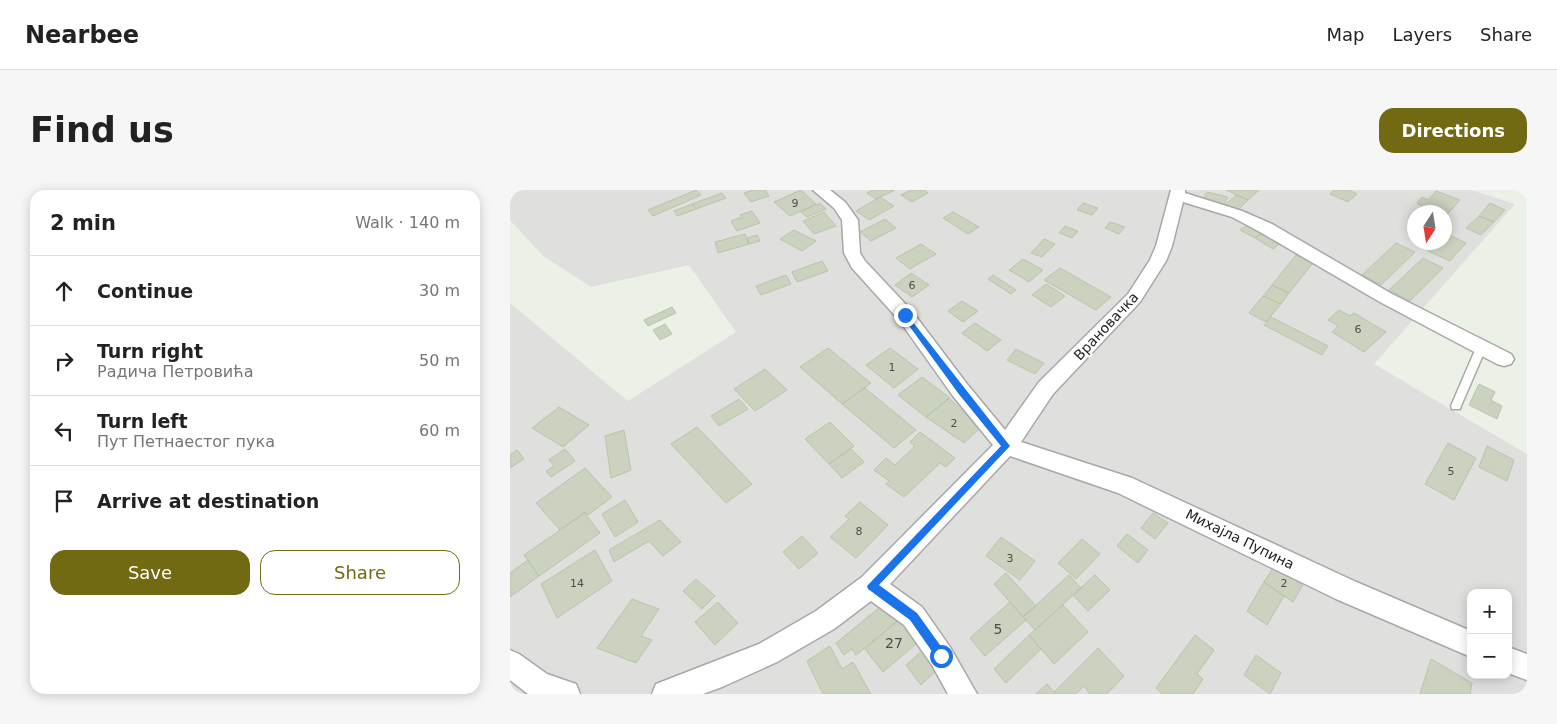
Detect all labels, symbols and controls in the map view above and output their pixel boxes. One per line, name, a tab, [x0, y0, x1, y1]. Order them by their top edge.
text: Nearbee	[25, 21, 139, 49]
text: Map	[1326, 24, 1364, 45]
text: Layers	[1392, 24, 1452, 45]
text: Share	[1480, 24, 1532, 45]
button: Directions	[1379, 108, 1527, 153]
text: Find us	[30, 110, 174, 150]
house number: 9	[792, 197, 799, 210]
north arrow	[1407, 205, 1452, 250]
text: 2 min	[50, 211, 116, 235]
text: Walk · 140 m	[355, 213, 460, 232]
icon: ahead	[50, 277, 78, 305]
house number: 6	[909, 279, 916, 292]
text: Continue	[97, 280, 193, 302]
text: 30 m	[419, 281, 460, 300]
street label: Врановачка	[1071, 289, 1141, 363]
route end	[894, 304, 917, 327]
house number: 6	[1355, 323, 1362, 336]
text: Turn right	[97, 340, 203, 362]
icon: right	[50, 347, 78, 375]
text: 50 m	[419, 351, 460, 370]
house number: 1	[889, 361, 896, 374]
text: Радича Петровића	[97, 362, 253, 381]
text: Turn left	[97, 410, 188, 432]
icon: left	[50, 417, 78, 445]
house number: 2	[951, 417, 958, 430]
text: 60 m	[419, 421, 460, 440]
text: Пут Петнаестог пука	[97, 432, 275, 451]
house number: 5	[1448, 465, 1455, 478]
icon: arrive	[50, 487, 78, 515]
text: Arrive at destination	[97, 490, 319, 512]
street label: Михајла Пупина	[1183, 506, 1297, 572]
house number: 8	[856, 525, 863, 538]
button: Save	[50, 550, 250, 595]
button: Share	[260, 550, 460, 595]
house number: 3	[1007, 552, 1014, 565]
house number: 14	[570, 577, 584, 590]
house number: 2	[1281, 577, 1288, 590]
map controls	[1467, 589, 1512, 679]
button: +	[1467, 589, 1512, 634]
house number: 5	[994, 621, 1002, 637]
button: −	[1467, 634, 1512, 679]
house number: 27	[885, 635, 903, 651]
route start	[930, 645, 953, 668]

